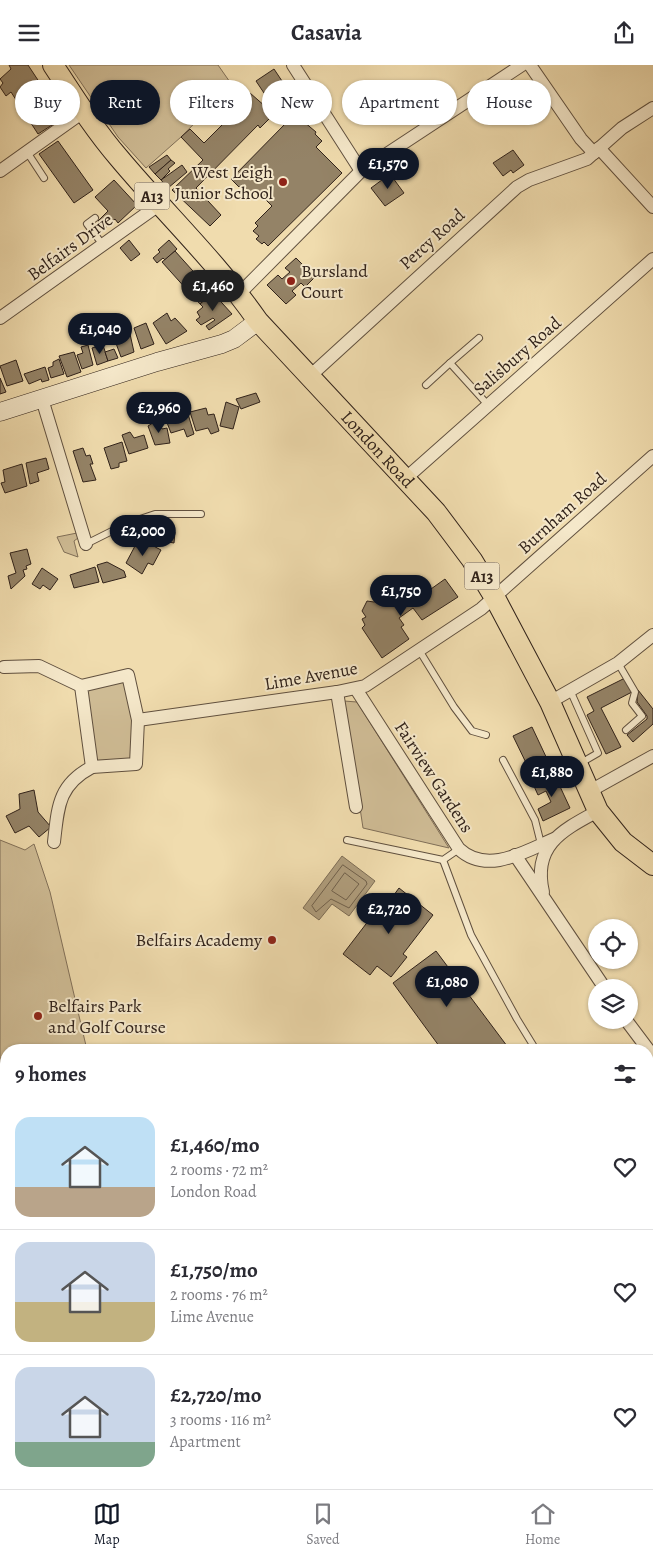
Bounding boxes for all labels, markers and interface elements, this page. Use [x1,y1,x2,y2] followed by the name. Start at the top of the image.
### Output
[291,18,362,48] text: Casavia
[15,19,43,47] icon: menu
[610,19,638,47] icon: share
[15,80,80,125] chip: Buy
[90,80,160,125] chip: Rent
[170,80,252,125] chip: Filters
[262,80,332,125] chip: New
[342,80,457,125] chip: Apartment
[467,80,551,125] chip: House
[347,147,429,190] pin: £1,570
[368,153,408,175] text: £1,570
[175,160,274,205] place label: West Leigh Junior School
[277,176,289,188] marker: West Leigh Junior School
[134,183,170,209] road number: A13
[394,203,470,275] street label: Percy Road
[22,208,118,286] street label: Belfairs Drive
[301,259,368,304] place label: Bursland Court
[172,269,254,312] pin: £1,460
[192,275,234,297] text: £1,460
[285,275,297,287] marker: Bursland Court
[468,311,566,401] street label: Salisbury Road
[59,313,141,355] pin: £1,040
[79,318,121,340] text: £1,040
[118,391,200,434] pin: £2,960
[137,397,181,419] text: £2,960
[336,406,420,494] street label: London Road
[513,467,612,559] street label: Burnham Road
[102,515,184,557] pin: £2,000
[121,520,165,542] text: £2,000
[464,563,500,589] road number: A13
[360,575,442,617] pin: £1,750
[381,580,421,602] text: £1,750
[262,656,360,696] street label: Lime Avenue
[389,717,479,837] street label: Fairview Gardens
[511,755,593,798] pin: £1,880
[531,761,573,783] text: £1,880
[348,893,430,935] pin: £2,720
[368,898,410,920] text: £2,720
[588,919,638,1029] map controls
[588,919,638,969] button: locate
[136,928,263,952] place label: Belfairs Academy
[266,934,278,946] marker: Belfairs Academy
[406,965,488,1008] pin: £1,080
[426,971,468,993] text: £1,080
[588,979,638,1029] button: layers
[48,994,166,1039] place label: Belfairs Park and Golf Course
[32,1010,44,1022] marker: Belfairs Park and Golf Course
[15,1060,86,1088] text: 9 homes
[611,1060,639,1088] icon: filters
[170,1131,260,1159] text: £1,460/mo
[55,1137,115,1197] icon: home
[611,1153,639,1181] icon: heart
[170,1159,268,1181] text: 2 rooms · 72 m²
[170,1181,257,1203] text: London Road
[170,1256,258,1284] text: £1,750/mo
[55,1262,115,1322] icon: home
[611,1278,639,1306] icon: heart
[170,1284,268,1306] text: 2 rooms · 76 m²
[170,1306,254,1328] text: Lime Avenue
[170,1381,262,1409] text: £2,720/mo
[55,1387,115,1447] icon: home
[611,1403,639,1431] icon: heart
[170,1409,271,1431] text: 3 rooms · 116 m²
[170,1431,241,1453] text: Apartment
[93,1500,121,1549] tab: Map
[306,1500,340,1549] tab: Saved
[525,1500,560,1549] tab: Home

